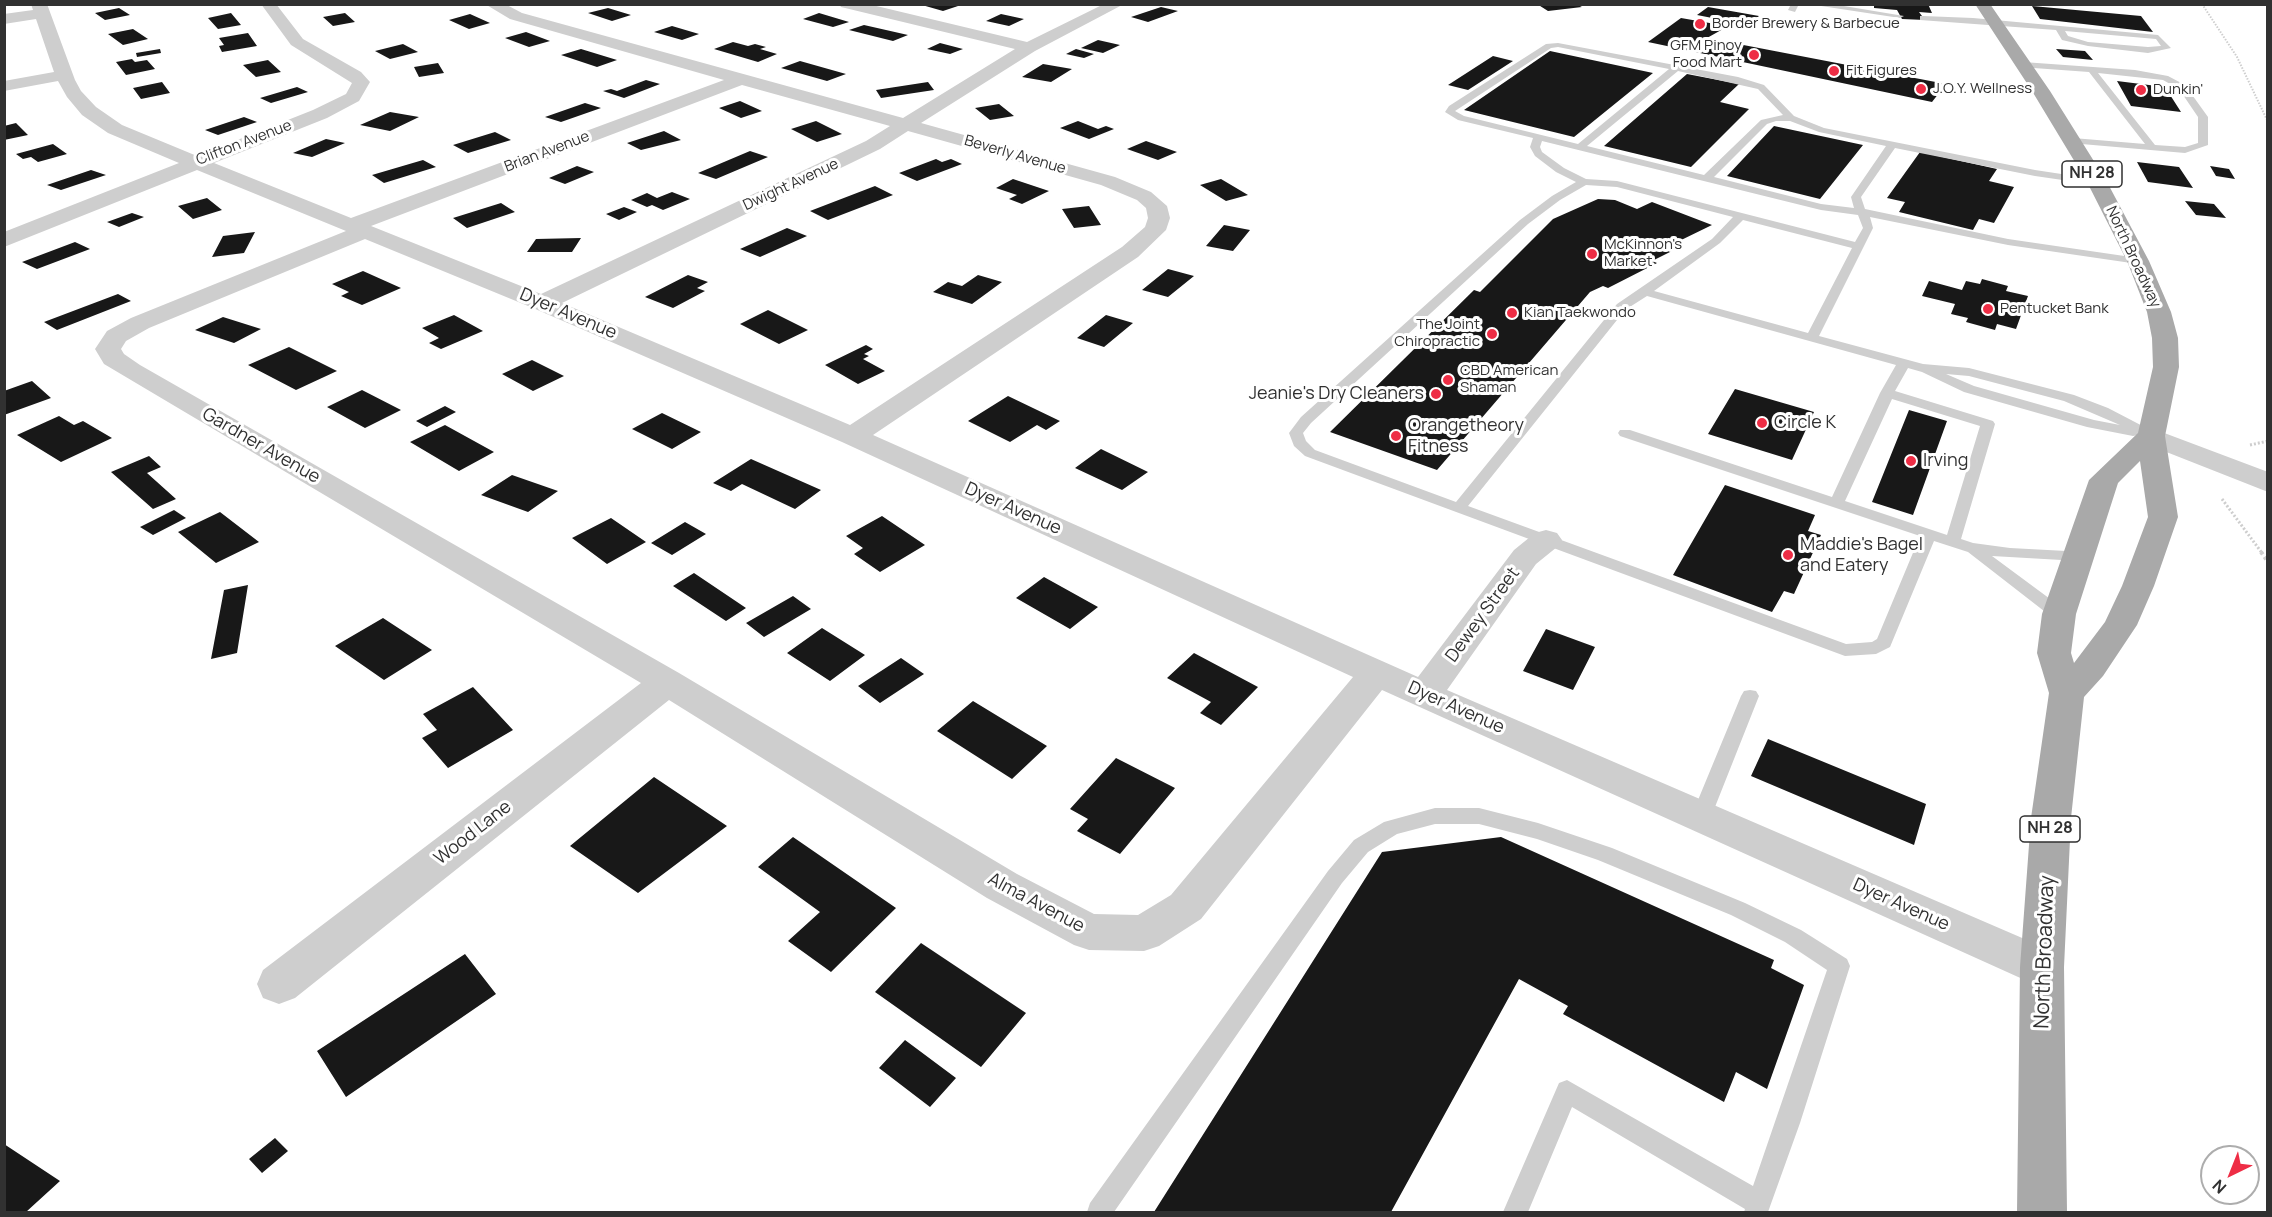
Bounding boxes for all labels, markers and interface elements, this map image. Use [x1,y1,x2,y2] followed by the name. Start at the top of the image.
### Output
[1712,15,1900,33] place label: Border Brewery & Barbecue
[1693,17,1707,31] marker: Border Brewery & Barbecue
[1670,37,1742,72] place label: GFM Pinoy Food Mart
[1747,48,1761,62] marker: GFM Pinoy Food Mart
[1846,62,1917,80] place label: Fit Figures
[1827,64,1841,78] marker: Fit Figures
[1933,80,2032,98] place label: J.O.Y. Wellness
[2153,81,2203,99] place label: Dunkin'
[1914,82,1928,96] marker: J.O.Y. Wellness
[2134,83,2148,97] marker: Dunkin'
[194,117,294,169] street label: Clifton Avenue
[502,128,592,176] street label: Brian Avenue
[962,132,1068,178] street label: Beverly Avenue
[740,155,842,215] street label: Dwight Avenue
[2062,161,2122,187] road number: NH 28
[2102,203,2164,311] street label: North Broadway
[1604,236,1682,271] place label: McKinnon's Market
[1585,247,1599,261] marker: McKinnon's Market
[516,284,620,344] street label: Dyer Avenue
[2000,300,2109,318] place label: Pentucket Bank
[1981,302,1995,316] marker: Pentucket Bank
[1524,304,1636,322] place label: Kian Taekwondo
[1505,306,1519,320] marker: Kian Taekwondo
[1394,316,1480,351] place label: The Joint Chiropractic
[1485,327,1499,341] marker: The Joint Chiropractic
[1460,362,1558,397] place label: CBD American Shaman
[1441,373,1455,387] marker: CBD American Shaman
[1249,383,1424,405] place label: Jeanie's Dry Cleaners
[1429,387,1443,401] marker: Jeanie's Dry Cleaners
[198,404,324,488] street label: Gardner Avenue
[1774,412,1836,434] place label: Circle K
[1408,415,1524,458] place label: Orangetheory Fitness
[1755,416,1769,430] marker: Circle K
[1389,429,1403,443] marker: Orangetheory Fitness
[1923,450,1968,472] place label: Irving
[1904,454,1918,468] marker: Irving
[961,478,1065,540] street label: Dyer Avenue
[1800,534,1923,576] place label: Maddie's Bagel and Eatery
[1781,548,1795,562] marker: Maddie's Bagel and Eatery
[1441,563,1525,667] street label: Dewey Street
[1404,677,1508,739] street label: Dyer Avenue
[430,796,516,870] street label: Wood Lane
[2020,816,2080,842] road number: NH 28
[984,869,1088,937] street label: Alma Avenue
[1849,874,1953,936] street label: Dyer Avenue
[2030,875,2060,1029] street label: North Broadway
[2200,1145,2260,1205] north arrow
[2207,1175,2231,1199] text: N

